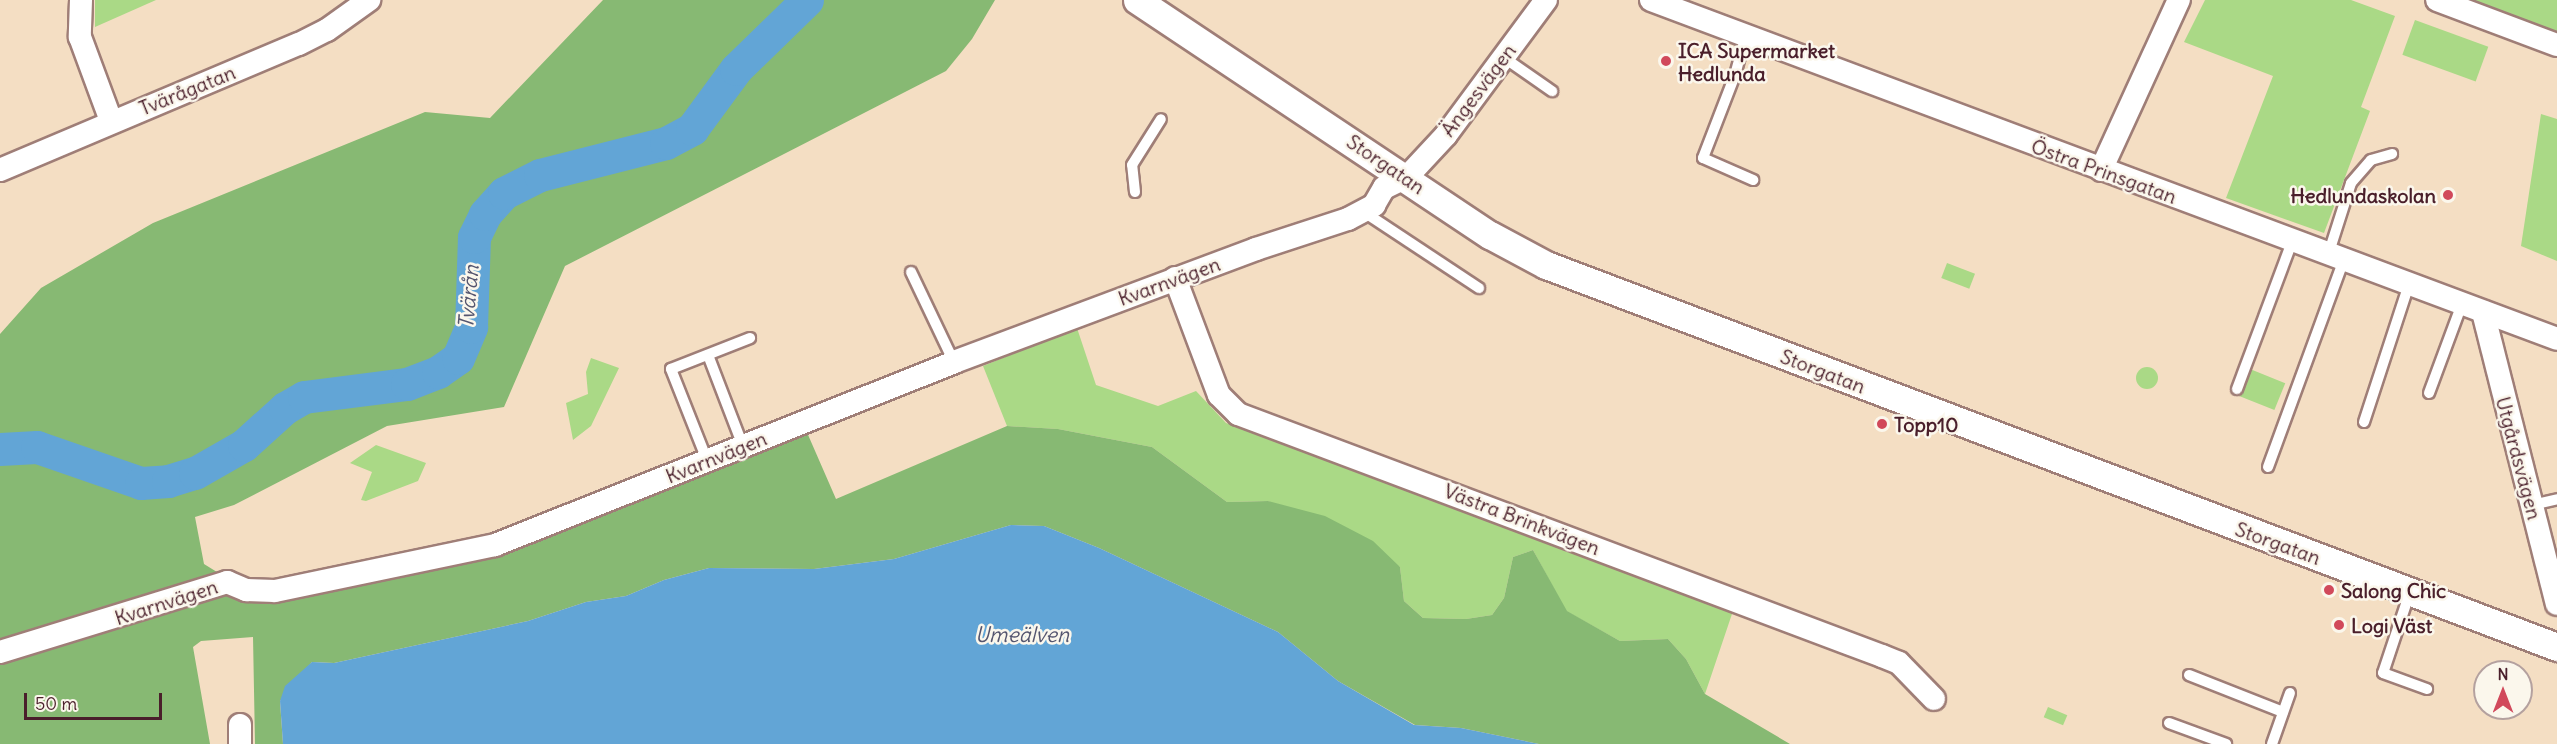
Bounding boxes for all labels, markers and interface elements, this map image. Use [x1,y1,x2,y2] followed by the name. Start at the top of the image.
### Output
[1678,38,1835,85] place label: ICA Supermarket Hedlunda
[1435,39,1521,141] street label: Ängesvägen
[1659,54,1673,68] marker: ICA Supermarket Hedlunda
[135,60,239,120] street label: Tvärågatan
[1342,129,1430,199] street label: Storgatan
[2028,134,2180,208] street label: Östra Prinsgatan
[2290,183,2436,207] place label: Hedlundaskolan
[2441,188,2455,202] marker: Hedlundaskolan
[1115,251,1223,311] street label: Kvarnvägen
[454,264,484,330] water label: Tvärån
[1777,344,1869,398] street label: Storgatan
[2491,394,2547,522] street label: Utgårdsvägen
[1894,412,1958,436] place label: Topp10
[1875,417,1889,431] marker: Topp10
[662,426,770,488] street label: Kvarnvägen
[1441,478,1603,560] street label: Västra Brinkvägen
[2232,517,2324,569] street label: Storgatan
[112,574,220,630] street label: Kvarnvägen
[2341,578,2446,602] place label: Salong Chic
[2322,583,2336,597] marker: Salong Chic
[2351,613,2432,637] place label: Logi Väst
[2332,618,2346,632] marker: Logi Väst
[975,622,1069,648] water label: Umeälven
[2473,660,2533,720] north arrow
[2497,664,2509,684] text: N
[27,681,165,719] scale bar
[35,692,77,715] text: 50 m

